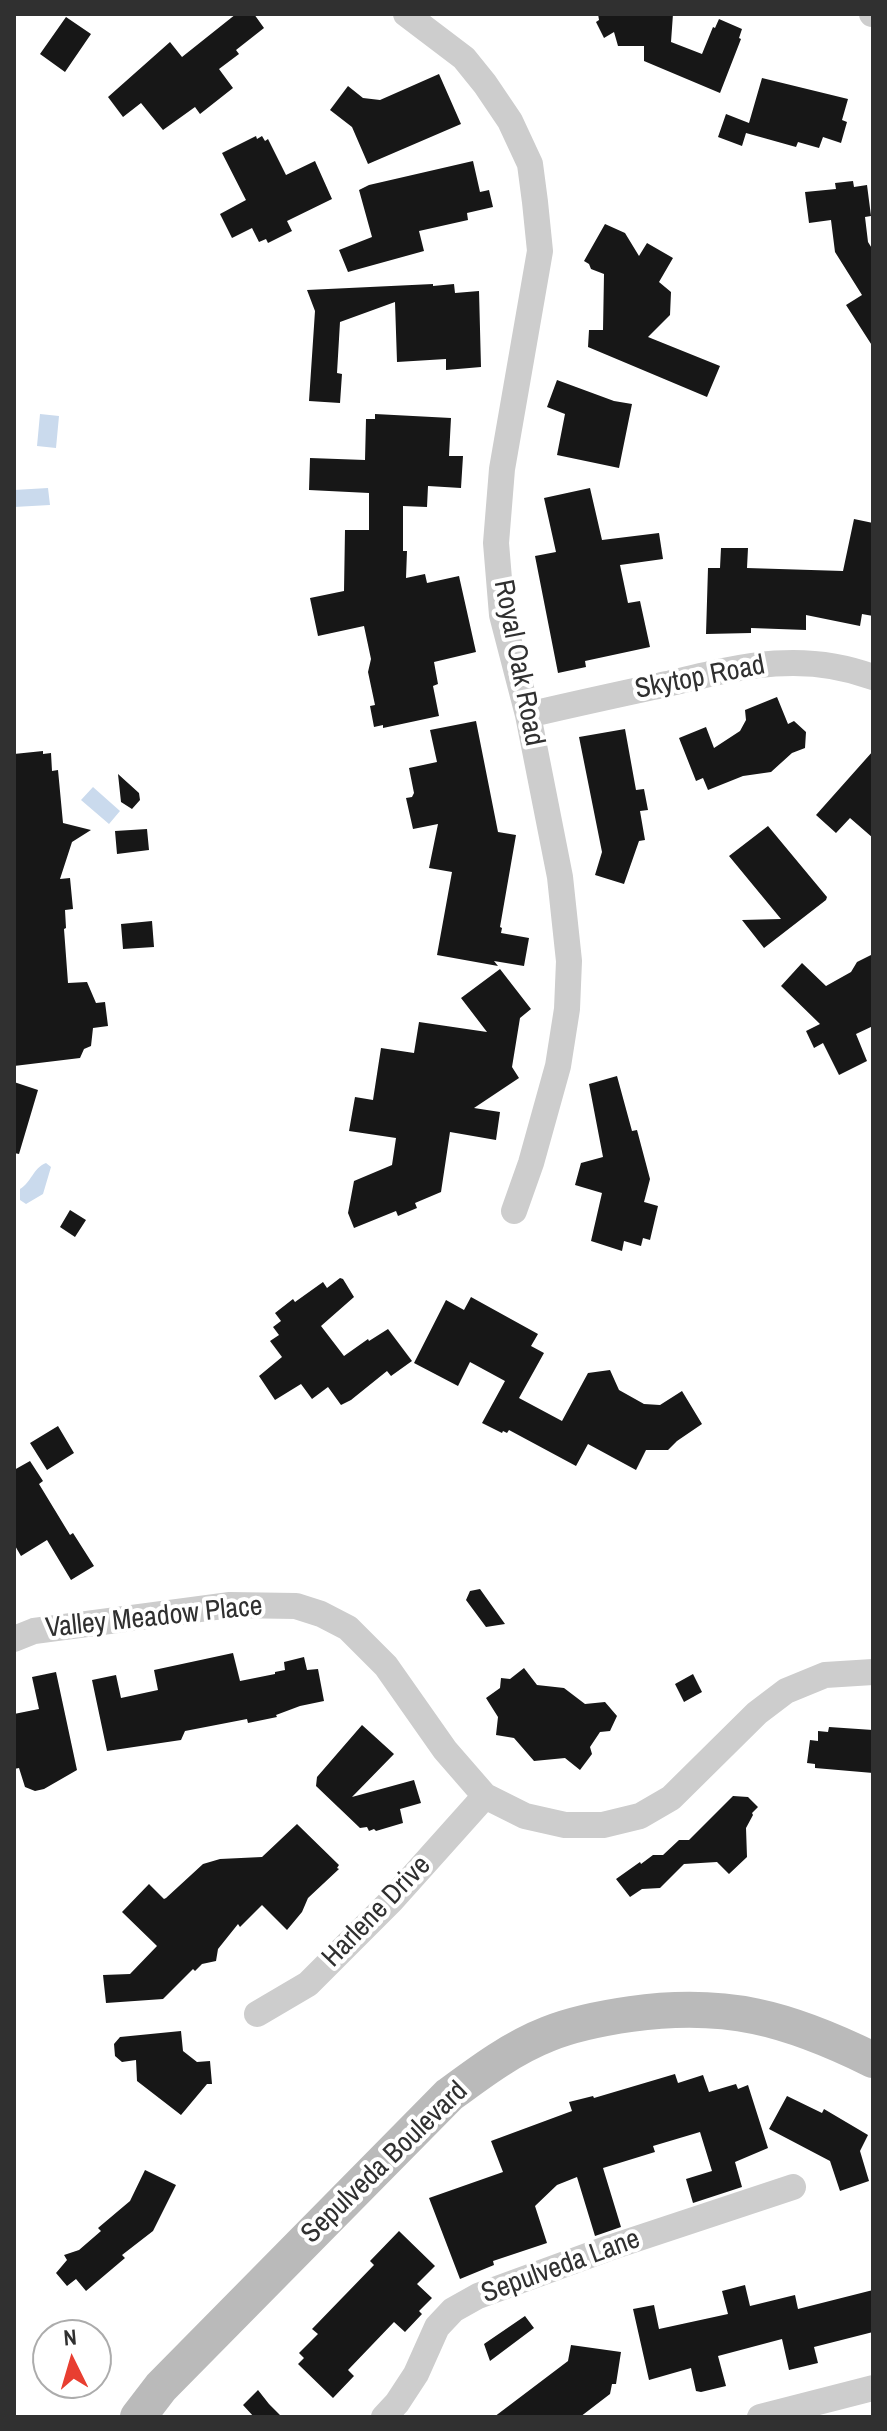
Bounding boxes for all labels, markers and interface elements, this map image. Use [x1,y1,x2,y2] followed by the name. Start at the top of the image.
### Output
[485,577,551,749] street label: Royal Oak Road
[632,649,768,707] street label: Skytop Road
[44,1590,264,1646] street label: Valley Meadow Place
[316,1849,438,1975] street label: Harlene Drive
[295,2075,475,2251] street label: Sepulveda Boulevard
[477,2223,645,2311] street label: Sepulveda Lane
[32,2319,112,2399] north arrow
[62,2322,78,2353] text: N

